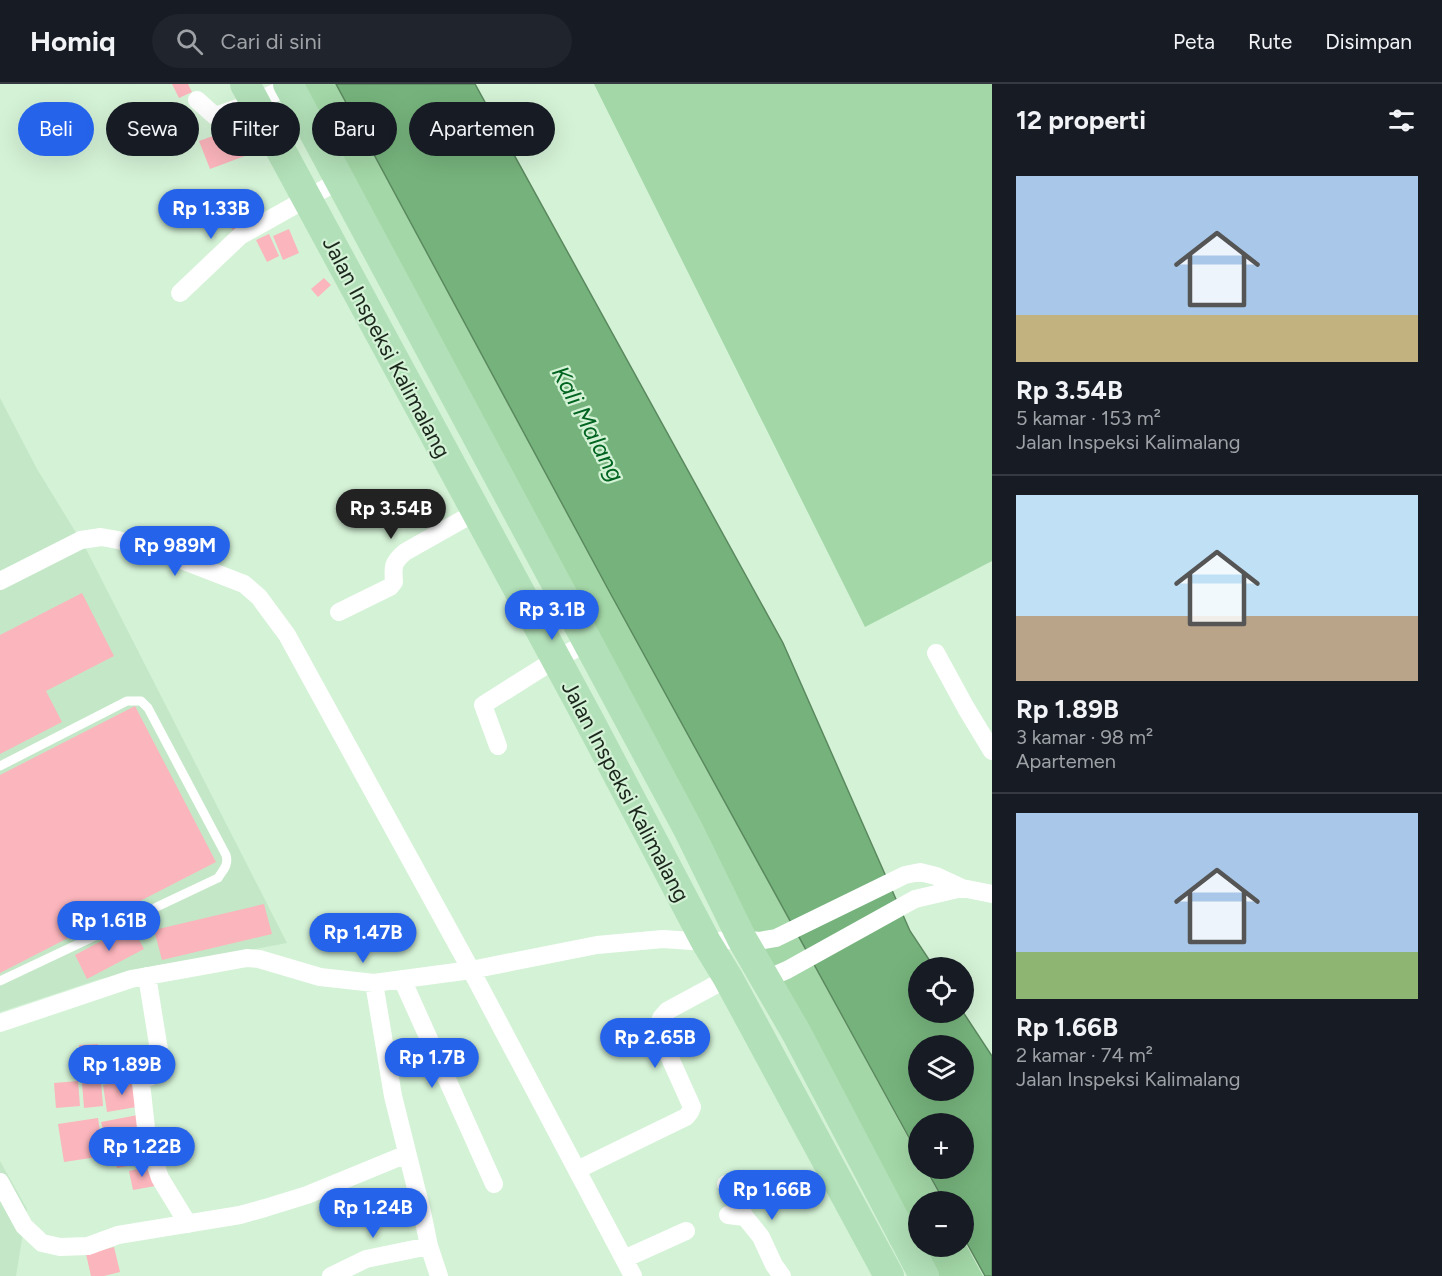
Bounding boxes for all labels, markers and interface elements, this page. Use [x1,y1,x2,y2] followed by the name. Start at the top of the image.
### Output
[152,14,572,68] search box
[30,24,116,58] text: Homiq
[173,25,206,58] icon: search
[221,28,322,55] text: Cari di sini
[1173,29,1215,54] text: Peta
[1248,29,1292,54] text: Rute
[1325,29,1412,54] text: Disimpan
[18,102,94,156] chip: Beli
[106,102,199,156] chip: Sewa
[211,102,300,156] chip: Filter
[312,102,397,156] chip: Baru
[409,102,555,156] chip: Apartemen
[1016,104,1146,136] text: 12 properti
[1385,104,1418,137] icon: filters
[149,189,273,240] pin: Rp 1.33B
[172,196,250,220] text: Rp 1.33B
[1163,215,1271,323] icon: home
[317,232,456,463] street label: Jalan Inspeksi Kalimalang
[546,361,631,486] water label: Kali Malang
[1016,374,1123,406] text: Rp 3.54B
[1016,406,1161,430] text: 5 kamar · 153 m²
[1016,430,1240,454] text: Jalan Inspeksi Kalimalang
[329,489,453,540] pin: Rp 3.54B
[350,496,432,520] text: Rp 3.54B
[120,526,230,577] pin: Rp 989M
[134,533,216,557] text: Rp 989M
[1163,534,1271,642] icon: home
[497,590,607,641] pin: Rp 3.1B
[519,597,585,621] text: Rp 3.1B
[556,676,695,907] street label: Jalan Inspeksi Kalimalang
[1016,693,1119,725] text: Rp 1.89B
[1016,725,1153,749] text: 3 kamar · 98 m²
[1016,749,1116,773] text: Apartemen
[1163,852,1271,960] icon: home
[47,901,171,952] pin: Rp 1.61B
[71,908,147,932] text: Rp 1.61B
[301,913,425,964] pin: Rp 1.47B
[323,920,403,944] text: Rp 1.47B
[908,957,974,1257] map controls
[908,957,974,1023] button: locate
[1016,1011,1118,1043] text: Rp 1.66B
[593,1018,717,1069] pin: Rp 2.65B
[614,1025,696,1049] text: Rp 2.65B
[908,1035,974,1101] button: layers
[377,1038,487,1089] pin: Rp 1.7B
[1016,1043,1153,1067] text: 2 kamar · 74 m²
[60,1045,184,1096] pin: Rp 1.89B
[399,1045,465,1069] text: Rp 1.7B
[82,1052,162,1076] text: Rp 1.89B
[1016,1067,1240,1091] text: Jalan Inspeksi Kalimalang
[908,1113,974,1179] button: +
[80,1127,204,1178] pin: Rp 1.22B
[103,1134,181,1158] text: Rp 1.22B
[710,1170,834,1221] pin: Rp 1.66B
[733,1177,811,1201] text: Rp 1.66B
[311,1188,435,1239] pin: Rp 1.24B
[908,1191,974,1257] button: −
[333,1195,413,1219] text: Rp 1.24B

